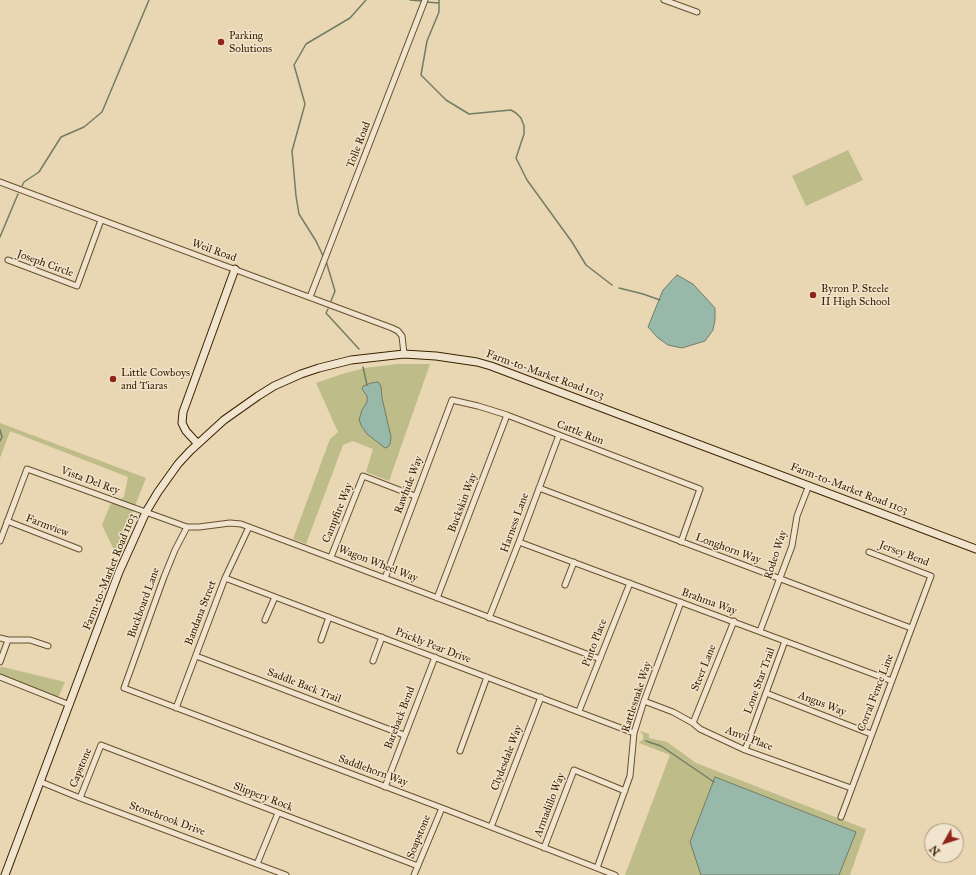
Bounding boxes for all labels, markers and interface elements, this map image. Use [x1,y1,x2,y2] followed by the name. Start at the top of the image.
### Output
[229,29,272,55] place label: Parking Solutions
[216,37,226,47] marker: Parking Solutions
[344,120,374,170] street label: Tolle Road
[190,237,238,265] street label: Weil Road
[15,248,75,280] street label: Joseph Circle
[821,282,890,308] place label: Byron P. Steele II High School
[808,290,818,300] marker: Byron P. Steele II High School
[484,347,606,403] street label: Farm-to-Market Road 1103
[121,366,190,392] place label: Little Cowboys and Tiaras
[108,374,118,384] marker: Little Cowboys and Tiaras
[555,418,605,448] street label: Cattle Run
[392,454,426,516] street label: Rawhide Way
[788,461,910,517] street label: Farm-to-Market Road 1103
[59,464,121,498] street label: Vista Del Rey
[446,471,480,535] street label: Buckskin Way
[320,481,356,545] street label: Campfire Way
[498,491,532,555] street label: Harness Lane
[24,512,70,540] street label: Farmview
[81,512,139,632] street label: Farm-to-Market Road 1103
[762,529,790,581] street label: Rodeo Way
[694,531,762,567] street label: Longhorn Way
[877,538,931,570] street label: Jersey Bend
[336,543,420,585] street label: Wagon Wheel Way
[125,566,163,640] street label: Buckboard Lane
[183,579,219,647] street label: Bandana Street
[680,586,738,618] street label: Brahma Way
[580,617,610,669] street label: Pinto Place
[393,625,473,667] street label: Prickly Pear Drive
[689,643,719,693] street label: Steer Lane
[742,646,778,716] street label: Lone Star Trail
[855,652,897,734] street label: Corral Fence Line
[619,660,655,734] street label: Rattlesnake Way
[265,666,343,706] street label: Saddle Back Trail
[382,685,418,751] street label: Bareback Bend
[796,689,848,719] street label: Angus Way
[488,723,526,793] street label: Clydesdale Way
[723,724,775,754] street label: Anvil Place
[67,746,95,790] street label: Capstone
[336,752,410,790] street label: Saddlehorn Way
[532,771,568,839] street label: Armadillo Way
[231,780,295,814] street label: Slippery Rock
[127,799,207,839] street label: Stonebrook Drive
[404,813,434,861] street label: Soapstone
[924,823,964,863] north arrow
[927,843,943,858] text: N

